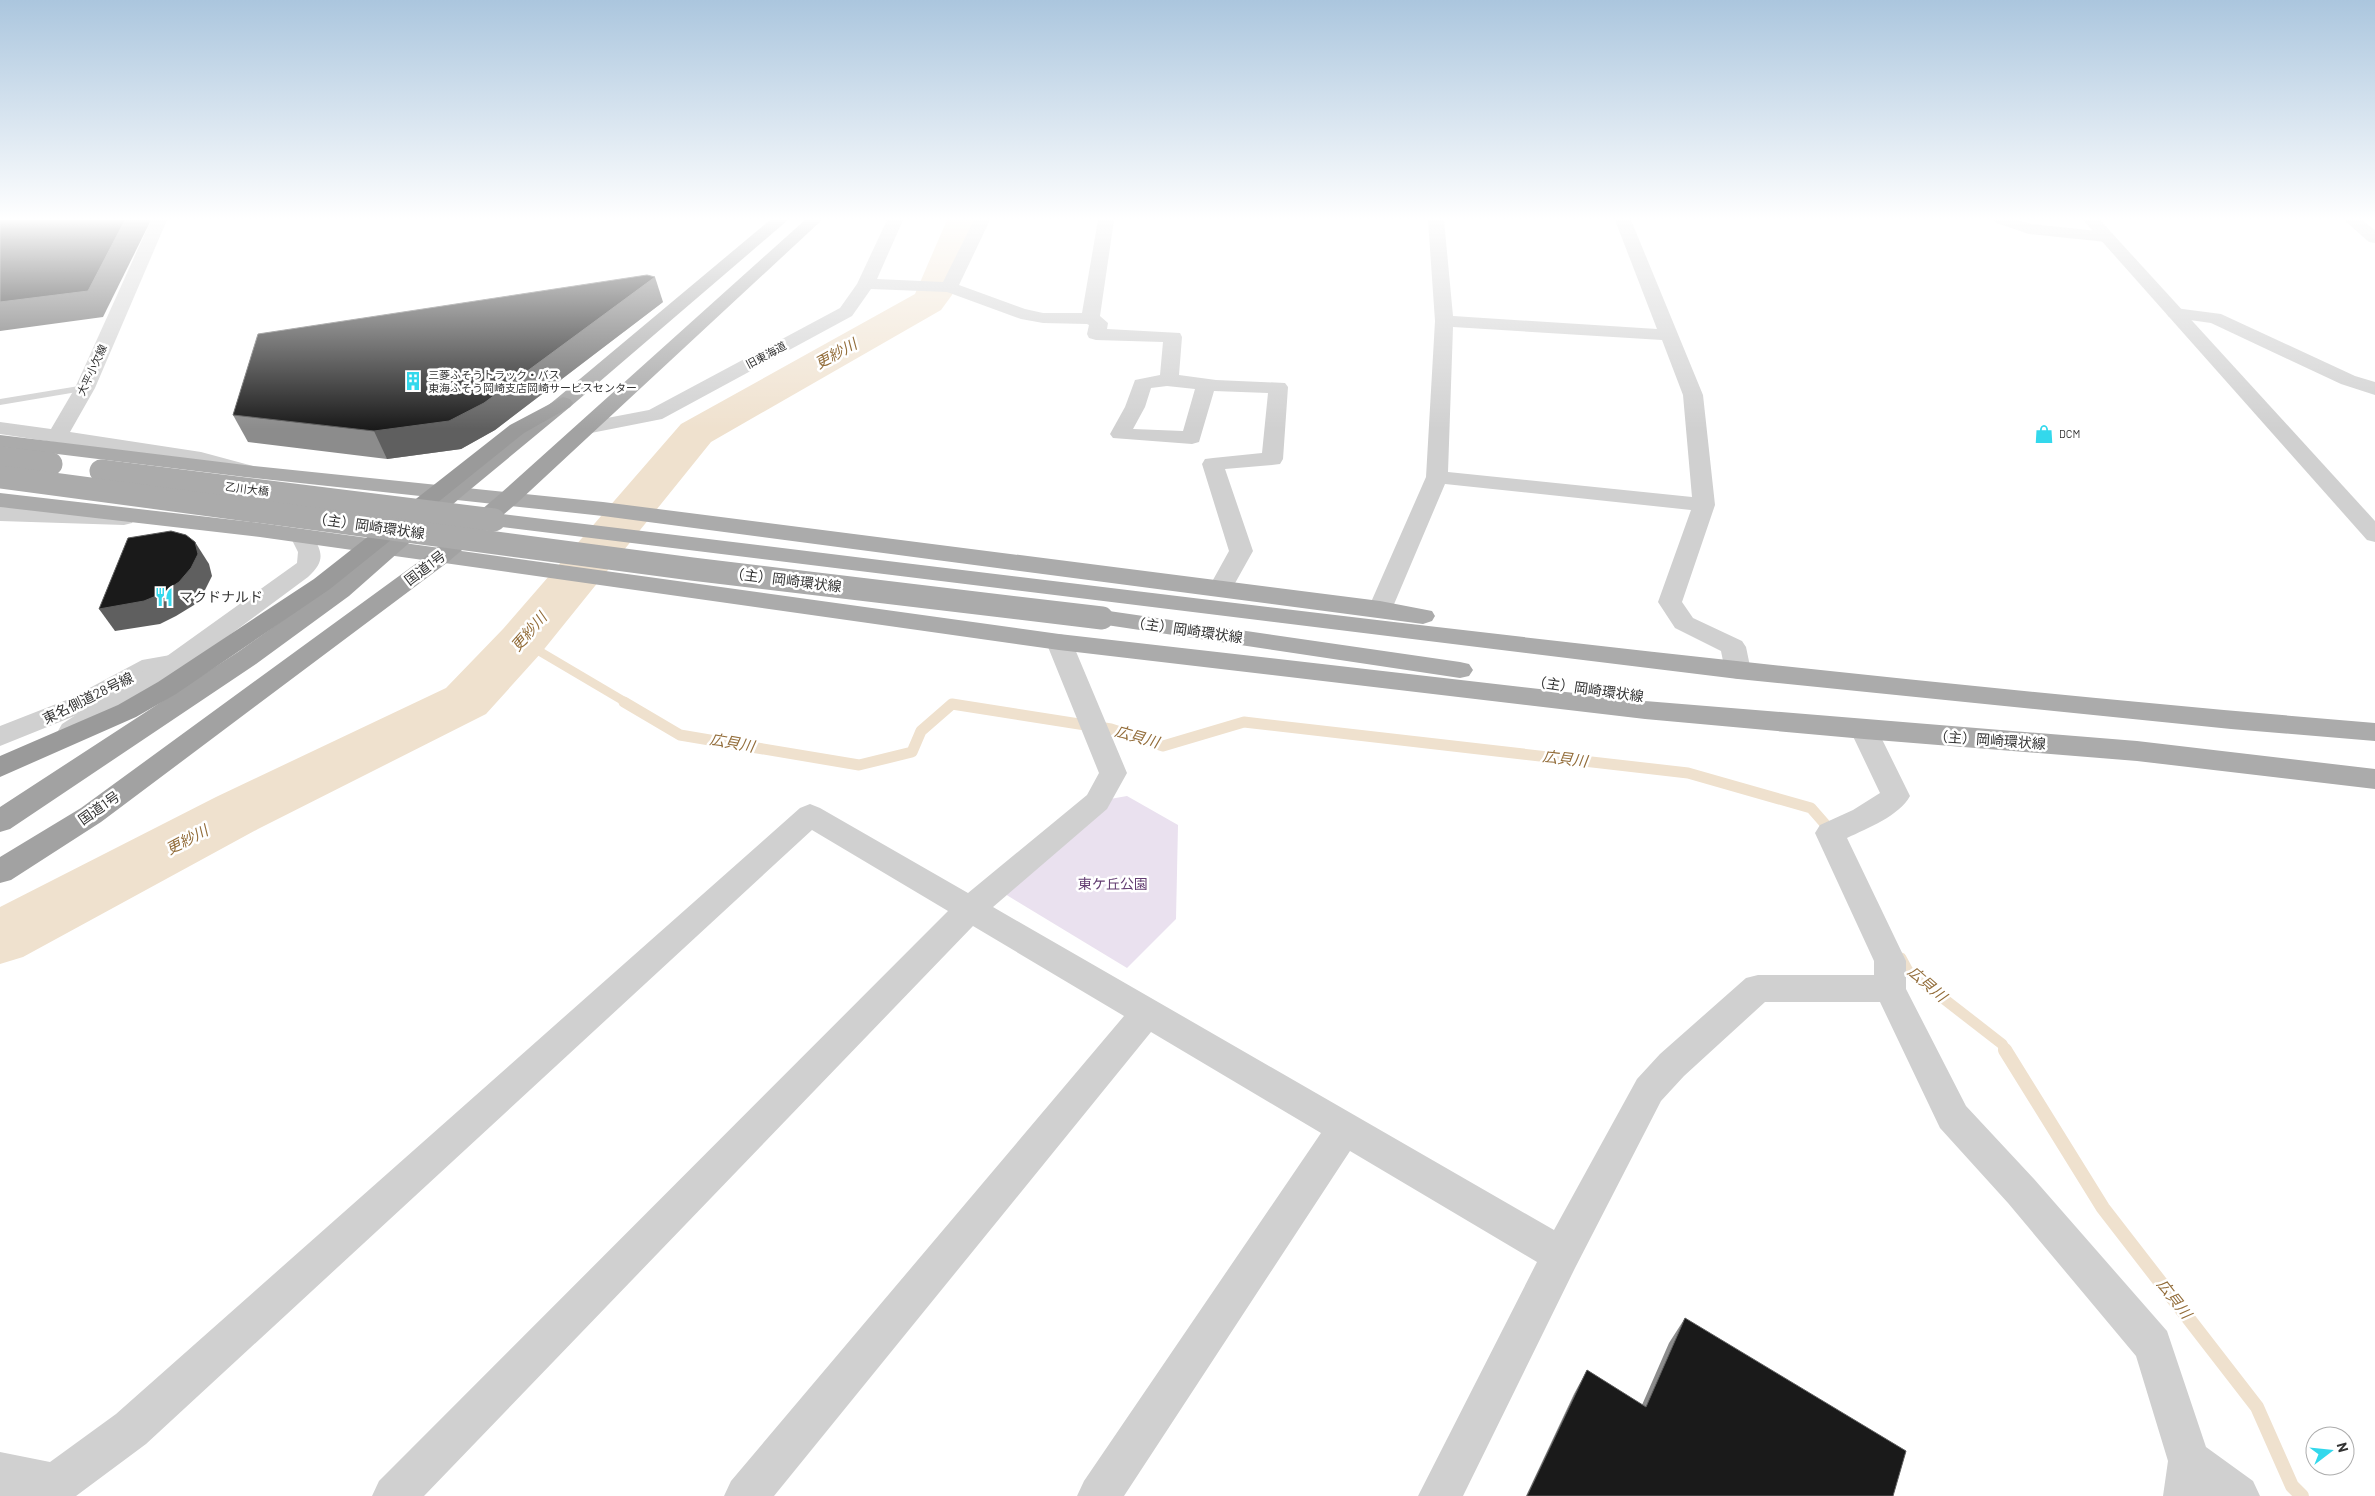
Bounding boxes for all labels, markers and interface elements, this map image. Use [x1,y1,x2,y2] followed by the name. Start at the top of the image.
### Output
[811,333,861,372] water label: 更紗川
[743,338,788,371] street label: 旧東海道
[74,342,109,397] street label: 大平小欠線
[428,368,637,394] place label: 三菱ふそうトラック・バス 東海ふそう岡崎支店岡崎サービスセンター
[402,370,424,392] building icon: 三菱ふそうトラック・バス 東海ふそう岡崎支店岡崎サービスセンター
[2033,423,2055,445] shop icon: DCM
[2059,427,2080,440] place label: DCM
[224,479,270,498] street label: 乙川大橋
[312,509,426,542] street label: （主）岡崎環状線
[401,547,449,589] street label: 国道1号
[729,564,843,595] street label: （主）岡崎環状線
[153,586,175,608] restaurant icon: マクドナルド
[179,588,263,605] place label: マクドナルド
[507,607,551,654] water label: 更紗川
[1130,613,1244,646] street label: （主）岡崎環状線
[40,668,136,727] street label: 東名側道28号線
[1531,672,1645,705] street label: （主）岡崎環状線
[1113,721,1163,751] water label: 広貝川
[1934,727,2046,752] street label: （主）岡崎環状線
[708,729,758,755] water label: 広貝川
[1542,746,1591,770] water label: 広貝川
[75,787,123,828] street label: 国道1号
[162,820,212,858] water label: 更紗川
[1078,875,1148,892] park label: 東ケ丘公園
[1905,962,1952,1006] water label: 広貝川
[2154,1275,2197,1323] water label: 広貝川
[2305,1426,2355,1476] north arrow
[2334,1440,2352,1454] text: N

